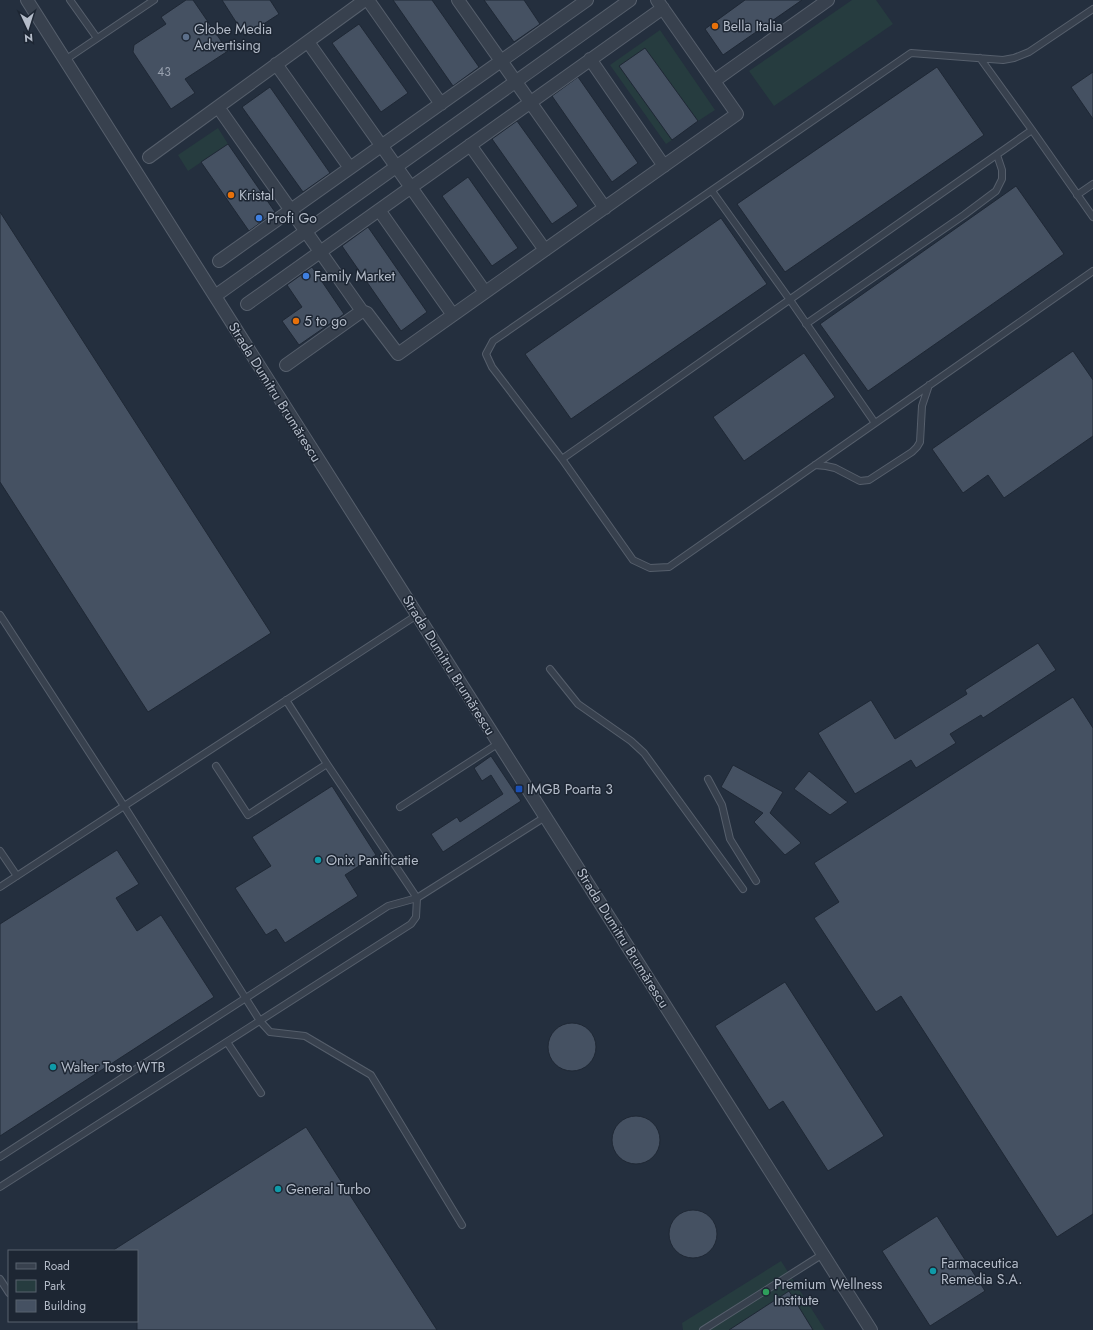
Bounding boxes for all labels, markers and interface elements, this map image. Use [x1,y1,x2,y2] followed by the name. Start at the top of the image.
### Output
[8,8,48,48] north arrow
[723,16,783,36] place label: Bella Italia
[194,19,272,55] place label: Globe Media Advertising
[710,21,720,31] marker: Bella Italia
[24,30,34,46] text: N
[181,32,191,42] marker: Globe Media Advertising
[157,63,171,81] house number: 43
[239,185,274,205] place label: Kristal
[226,190,236,200] marker: Kristal
[267,208,317,228] place label: Profi Go
[254,213,264,223] marker: Profi Go
[314,266,395,286] place label: Family Market
[301,271,311,281] marker: Family Market
[304,311,347,331] place label: 5 to go
[291,316,301,326] marker: 5 to go
[224,318,326,466] street label: Strada Dumitru Brumărescu
[398,591,500,739] street label: Strada Dumitru Brumărescu
[527,779,613,799] place label: IMGB Poarta 3
[514,784,524,794] marker: IMGB Poarta 3
[326,850,418,870] place label: Onix Panificatie
[313,855,323,865] marker: Onix Panificatie
[572,864,674,1012] street label: Strada Dumitru Brumărescu
[61,1057,166,1077] place label: Walter Tosto WTB
[48,1062,58,1072] marker: Walter Tosto WTB
[286,1179,371,1199] place label: General Turbo
[273,1184,283,1194] marker: General Turbo
[8,1250,138,1322] legend
[941,1253,1022,1289] place label: Farmaceutica Remedia S.A.
[44,1257,70,1275] text: Road
[928,1266,938,1276] marker: Farmaceutica Remedia S.A.
[774,1274,883,1310] place label: Premium Wellness Institute
[44,1277,66,1295] text: Park
[761,1287,771,1297] marker: Premium Wellness Institute
[44,1297,86,1315] text: Building

